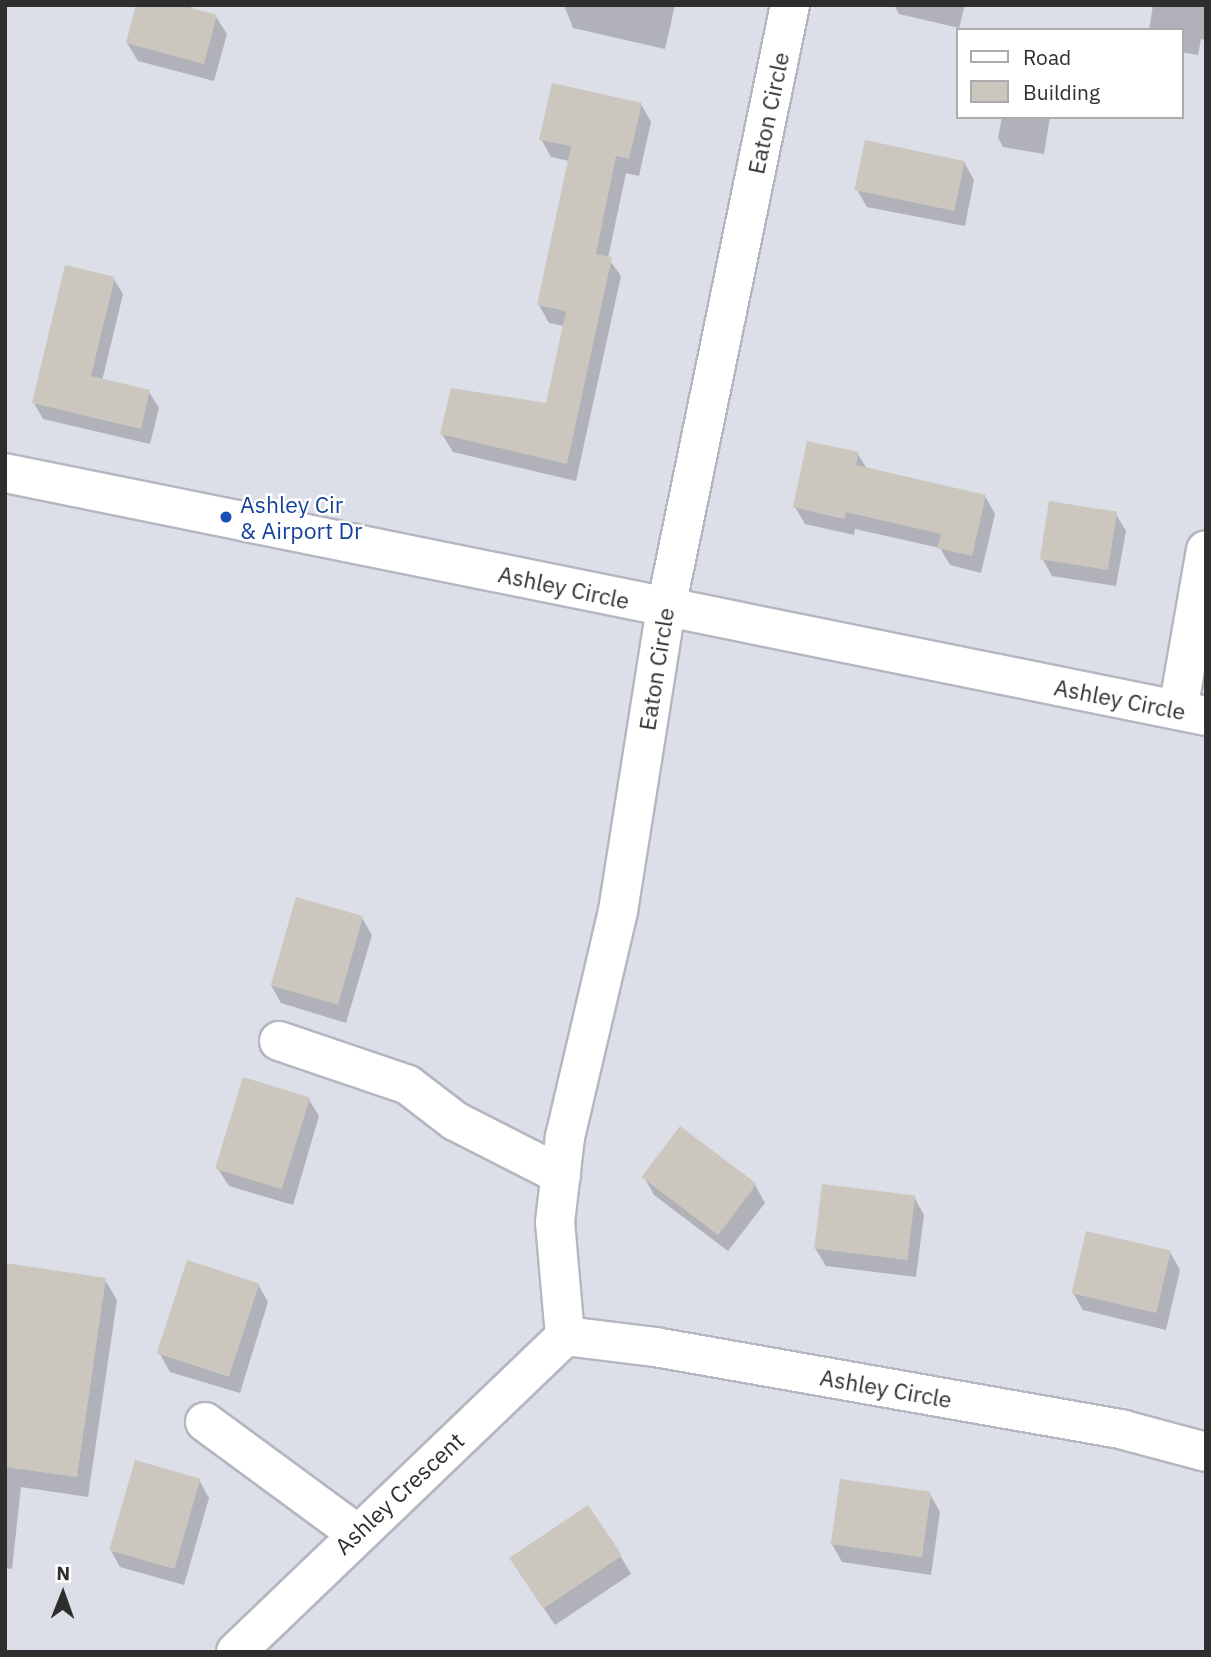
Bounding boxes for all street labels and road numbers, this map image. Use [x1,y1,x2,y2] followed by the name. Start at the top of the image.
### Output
[742,50,794,176] street label: Eaton Circle
[496,560,632,614] street label: Ashley Circle
[633,606,679,732] street label: Eaton Circle
[1052,673,1188,725] street label: Ashley Circle
[818,1363,954,1413] street label: Ashley Circle
[329,1426,469,1560] street label: Ashley Crescent

